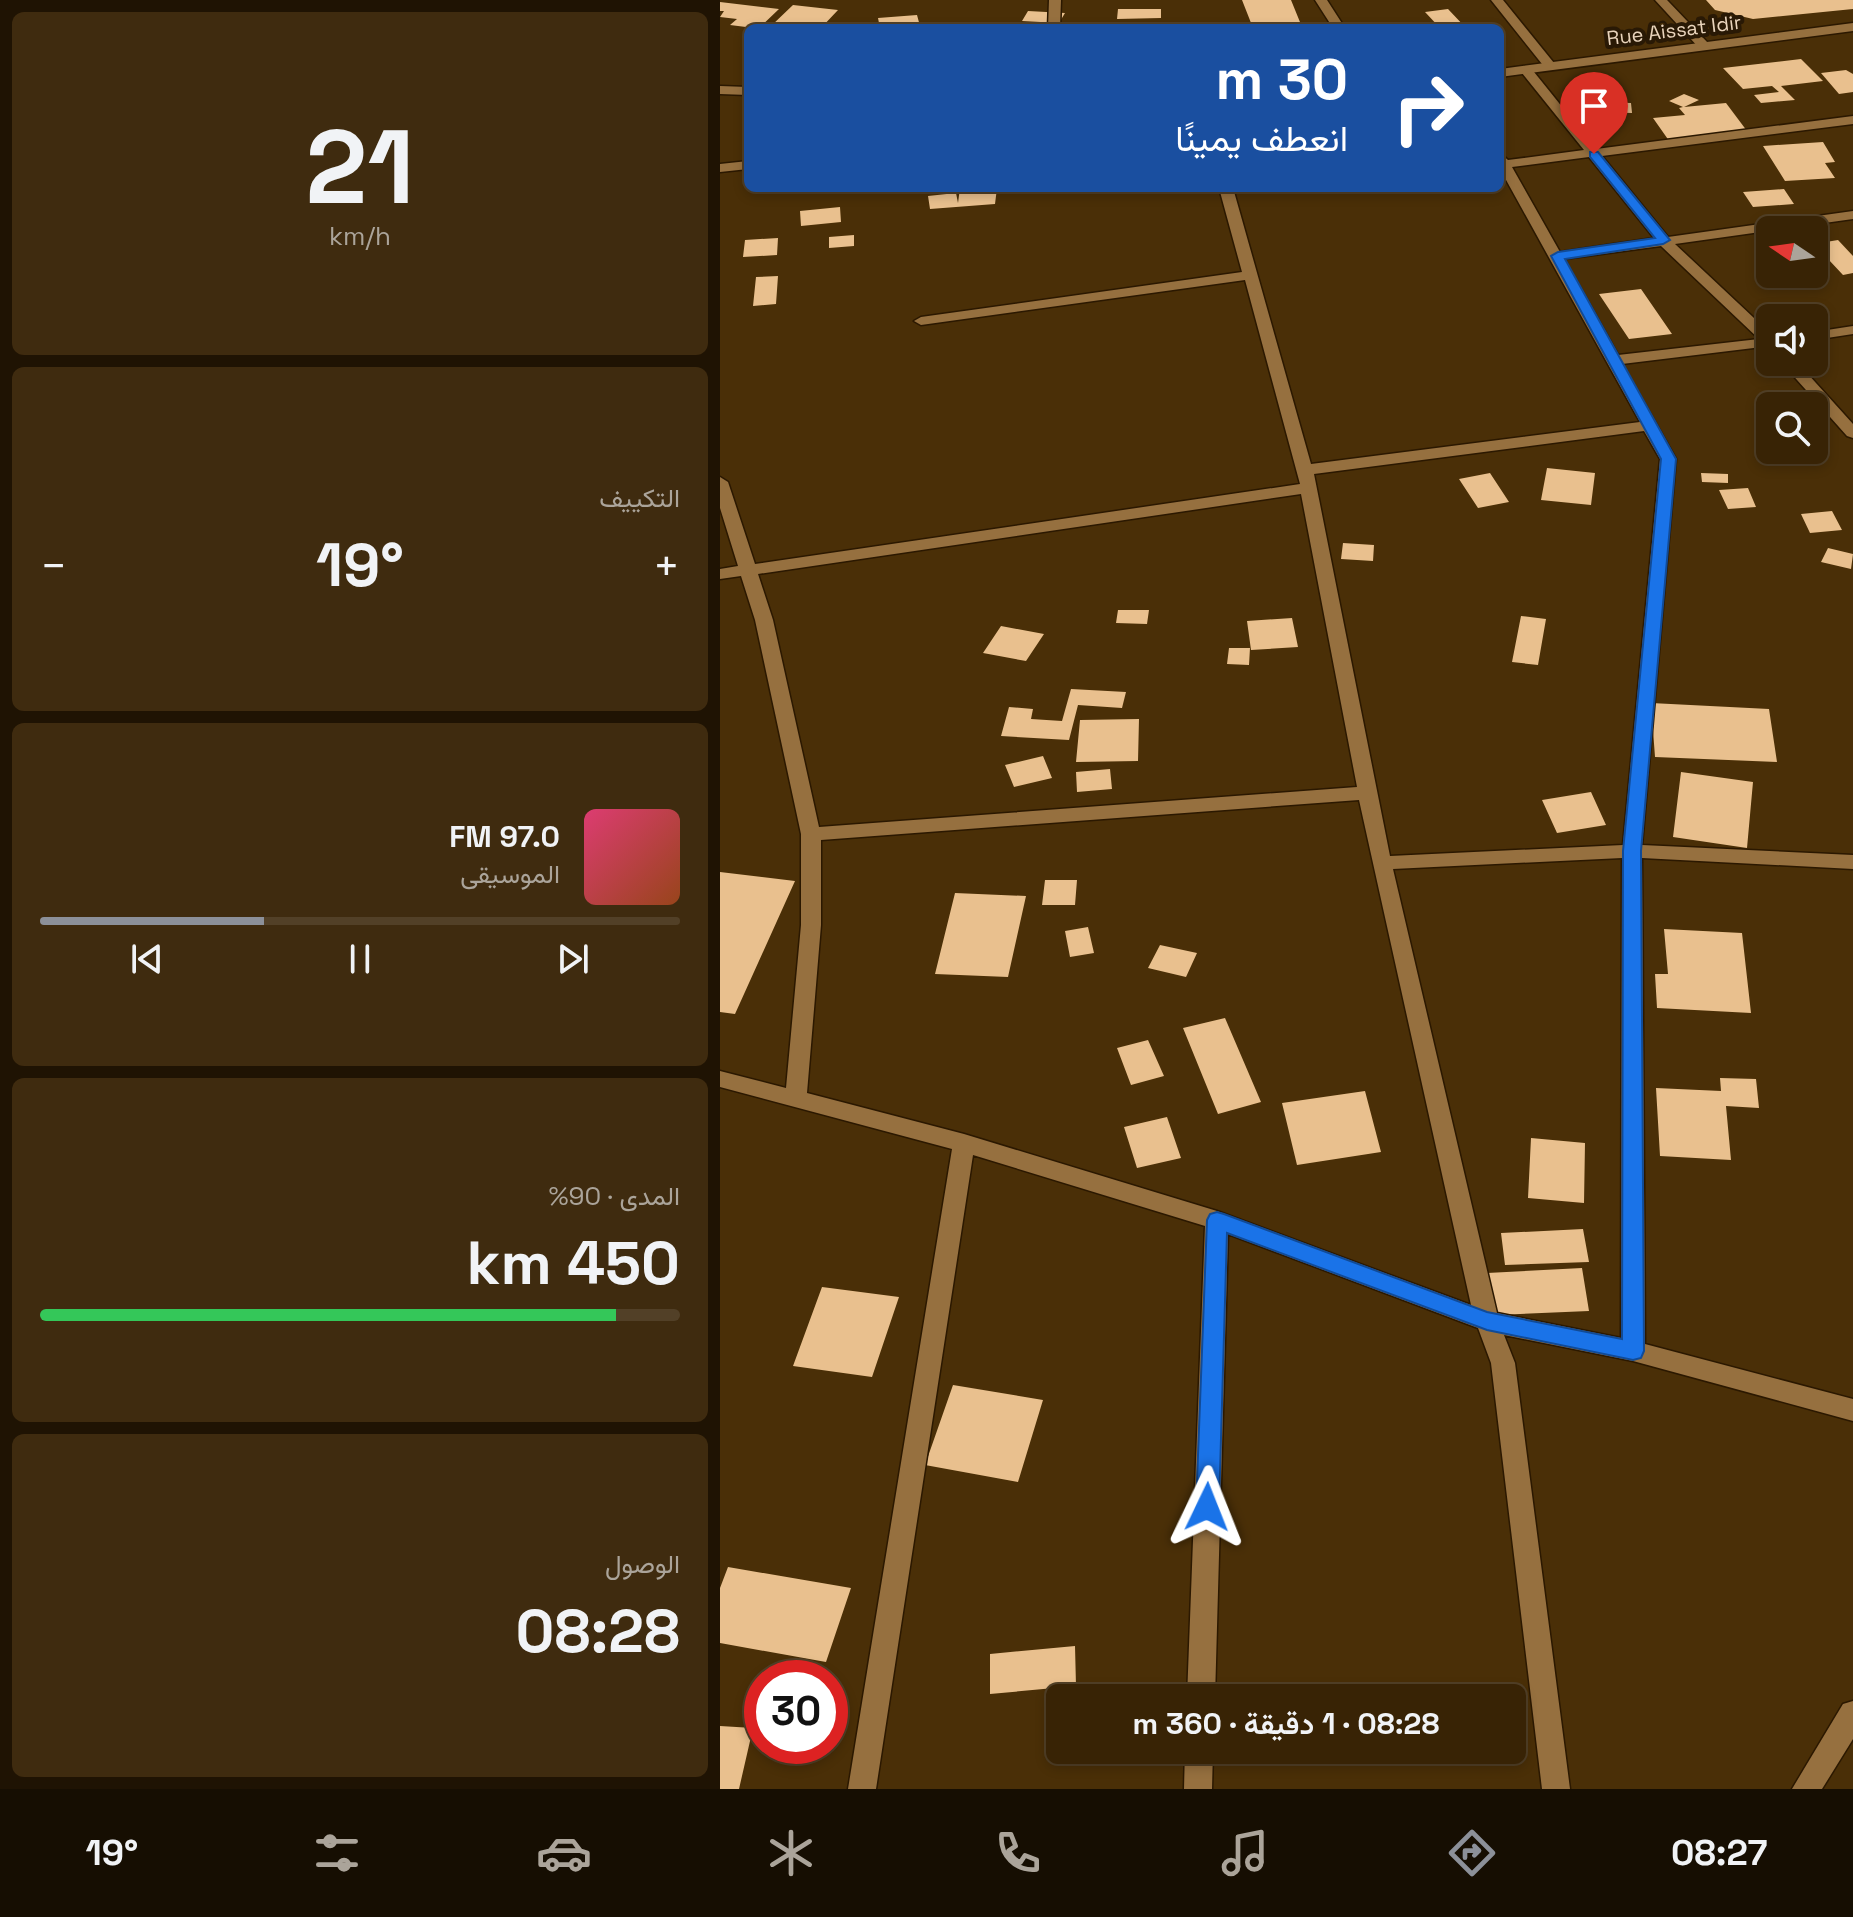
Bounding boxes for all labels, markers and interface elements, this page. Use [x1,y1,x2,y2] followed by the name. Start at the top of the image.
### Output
[1605,9,1743,51] street label: Rue Aissat Idir
[1216,44,1348,115] text: 30 m
[1376,56,1480,160] icon: right
[1560,72,1628,154] pin
[1572,84,1616,128] icon: arrive
[306,101,414,233] text: 21
[1175,116,1348,162] text: انعطف يمينًا
[1756,216,1828,288] north arrow
[1756,216,1828,464] map controls
[329,219,391,253] text: km/h
[1756,304,1828,376] button: sound
[1756,392,1828,464] button: search
[599,481,680,515] text: التكييف
[316,527,404,604] text: 19°
[40,538,67,594] text: −
[653,538,680,594] text: +
[449,817,560,856] text: 97.0 FM
[460,857,560,891] text: الموسيقى
[125,937,169,981] icon: previous
[338,937,382,981] icon: pause
[551,937,595,981] icon: next
[549,1179,680,1213] text: المدى · 90%
[467,1225,680,1302] text: 450 km
[1165,1465,1249,1549] position arrow
[605,1547,680,1581] text: الوصول
[516,1593,680,1670] text: 08:28
[744,1660,848,1764] speed limit sign: 30
[1133,1704,1439,1743] text: 08:28 · 1 دقيقة · 360 m
[309,1825,365,1881] icon: filters
[536,1825,592,1881] icon: car
[763,1825,819,1881] icon: climate
[990,1825,1046,1881] icon: phone
[1217,1825,1273,1881] icon: music
[1444,1825,1500,1881] icon: directions
[86,1830,138,1876] text: 19°
[1671,1830,1768,1876] text: 08:27

